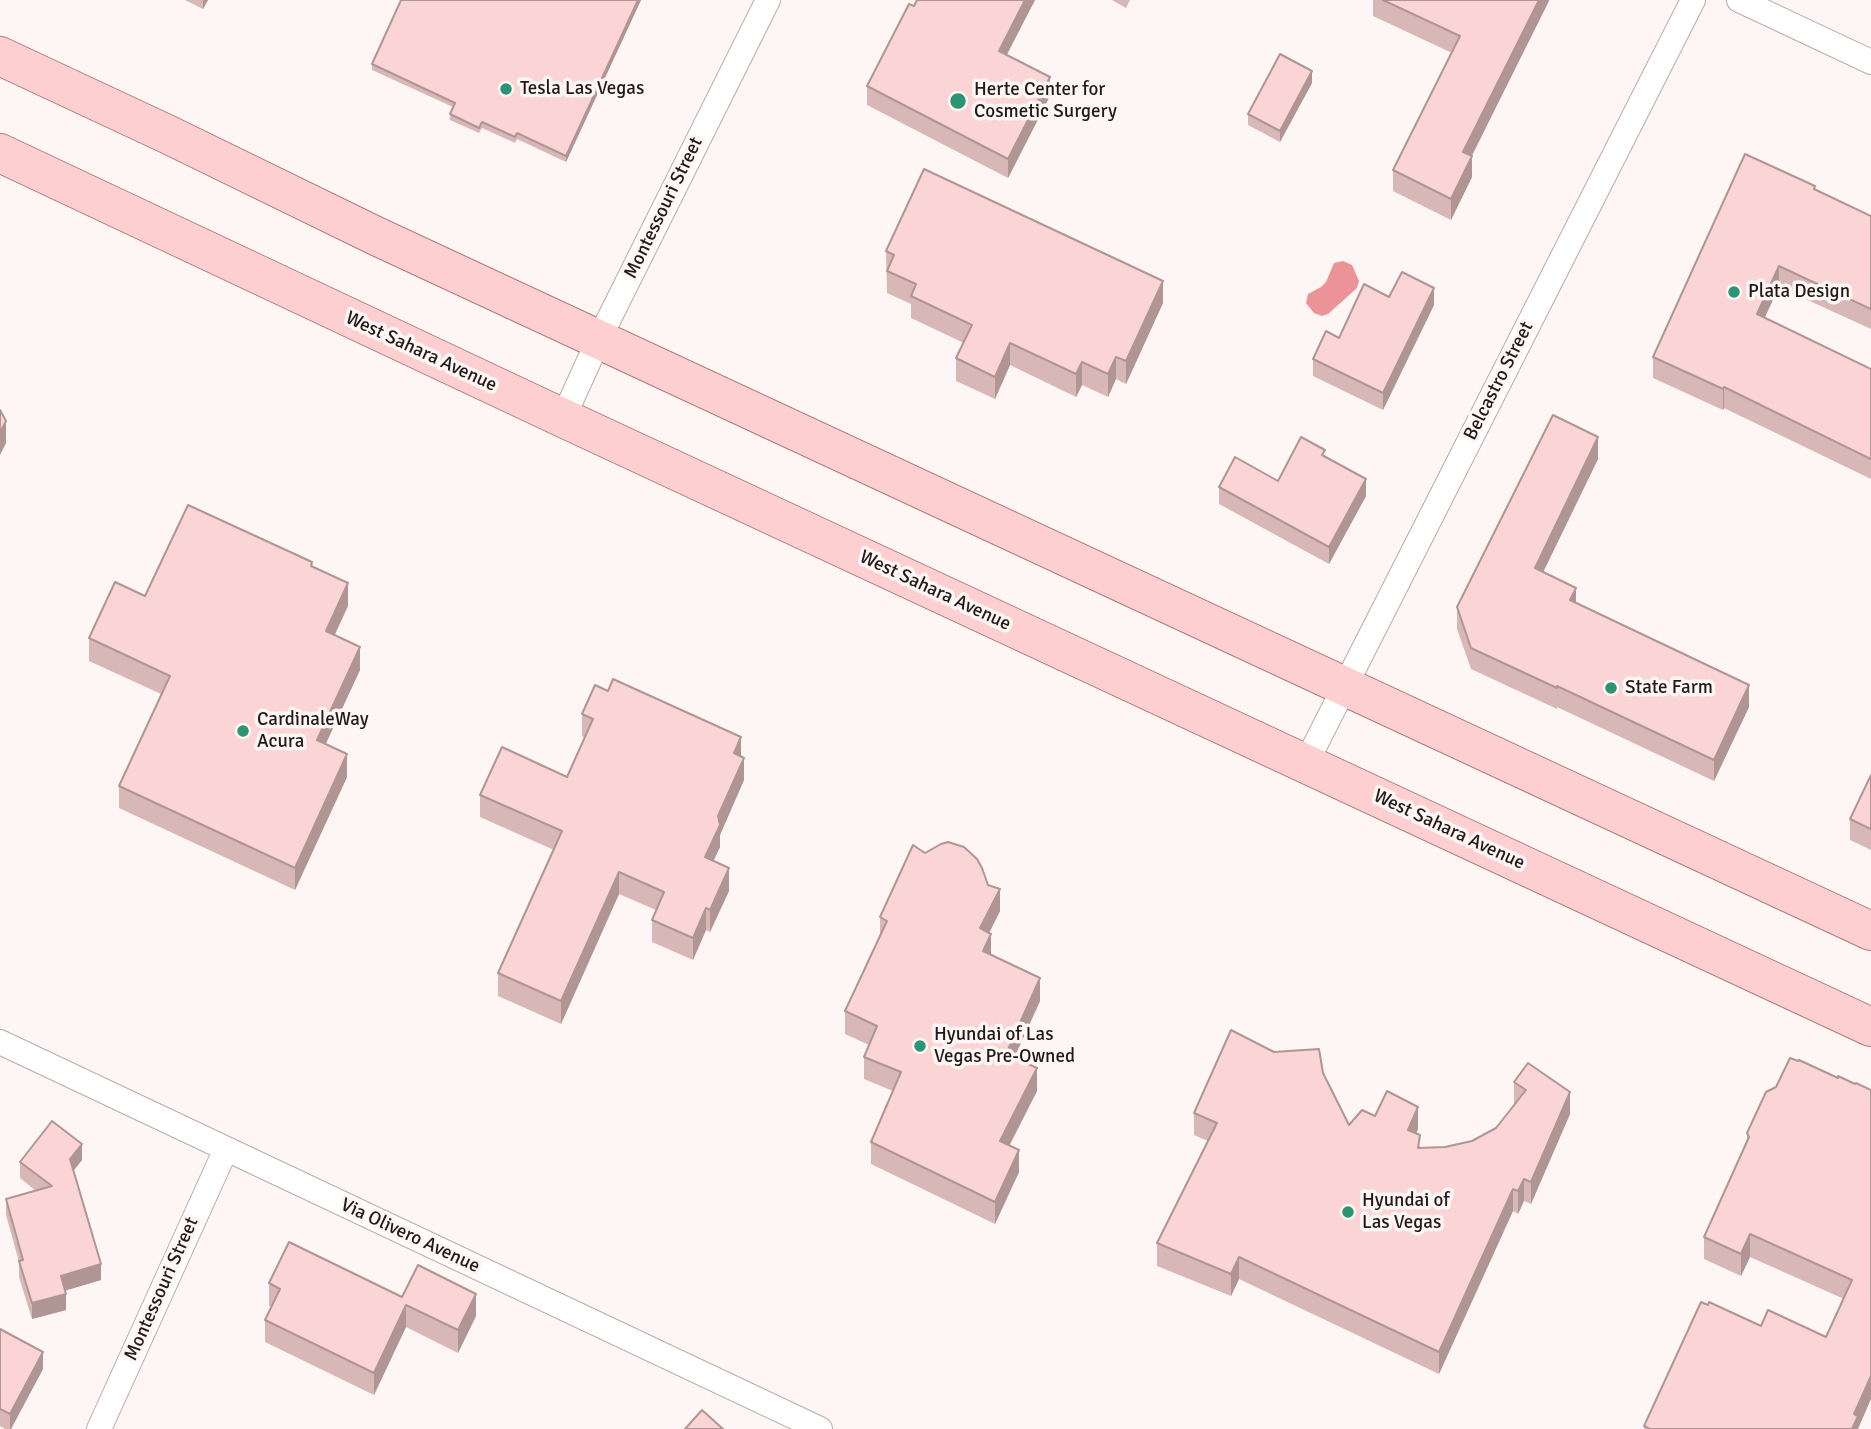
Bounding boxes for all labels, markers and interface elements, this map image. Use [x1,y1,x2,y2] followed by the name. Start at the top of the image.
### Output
[520,78,644,100] place label: Tesla Las Vegas
[974,79,1117,123] place label: Herte Center for Cosmetic Surgery
[498,81,514,97] marker: Tesla Las Vegas
[948,91,968,111] marker: Herte Center for Cosmetic Surgery
[620,134,708,282] street label: Montessouri Street
[1748,281,1850,303] place label: Plata Design
[1726,284,1742,300] marker: Plata Design
[342,307,500,397] street label: West Sahara Avenue
[1459,318,1539,444] street label: Belcastro Street
[856,546,1014,636] street label: West Sahara Avenue
[1625,677,1713,699] place label: State Farm
[1603,680,1619,696] marker: State Farm
[257,709,369,753] place label: CardinaleWay Acura
[235,723,251,739] marker: CardinaleWay Acura
[1370,785,1528,875] street label: West Sahara Avenue
[934,1024,1075,1068] place label: Hyundai of Las Vegas Pre-Owned
[912,1038,928,1054] marker: Hyundai of Las Vegas Pre-Owned
[1362,1190,1450,1234] place label: Hyundai of Las Vegas
[337,1194,483,1278] street label: Via Olivero Avenue
[1340,1204,1356,1220] marker: Hyundai of Las Vegas
[120,1214,204,1364] street label: Montessouri Street

